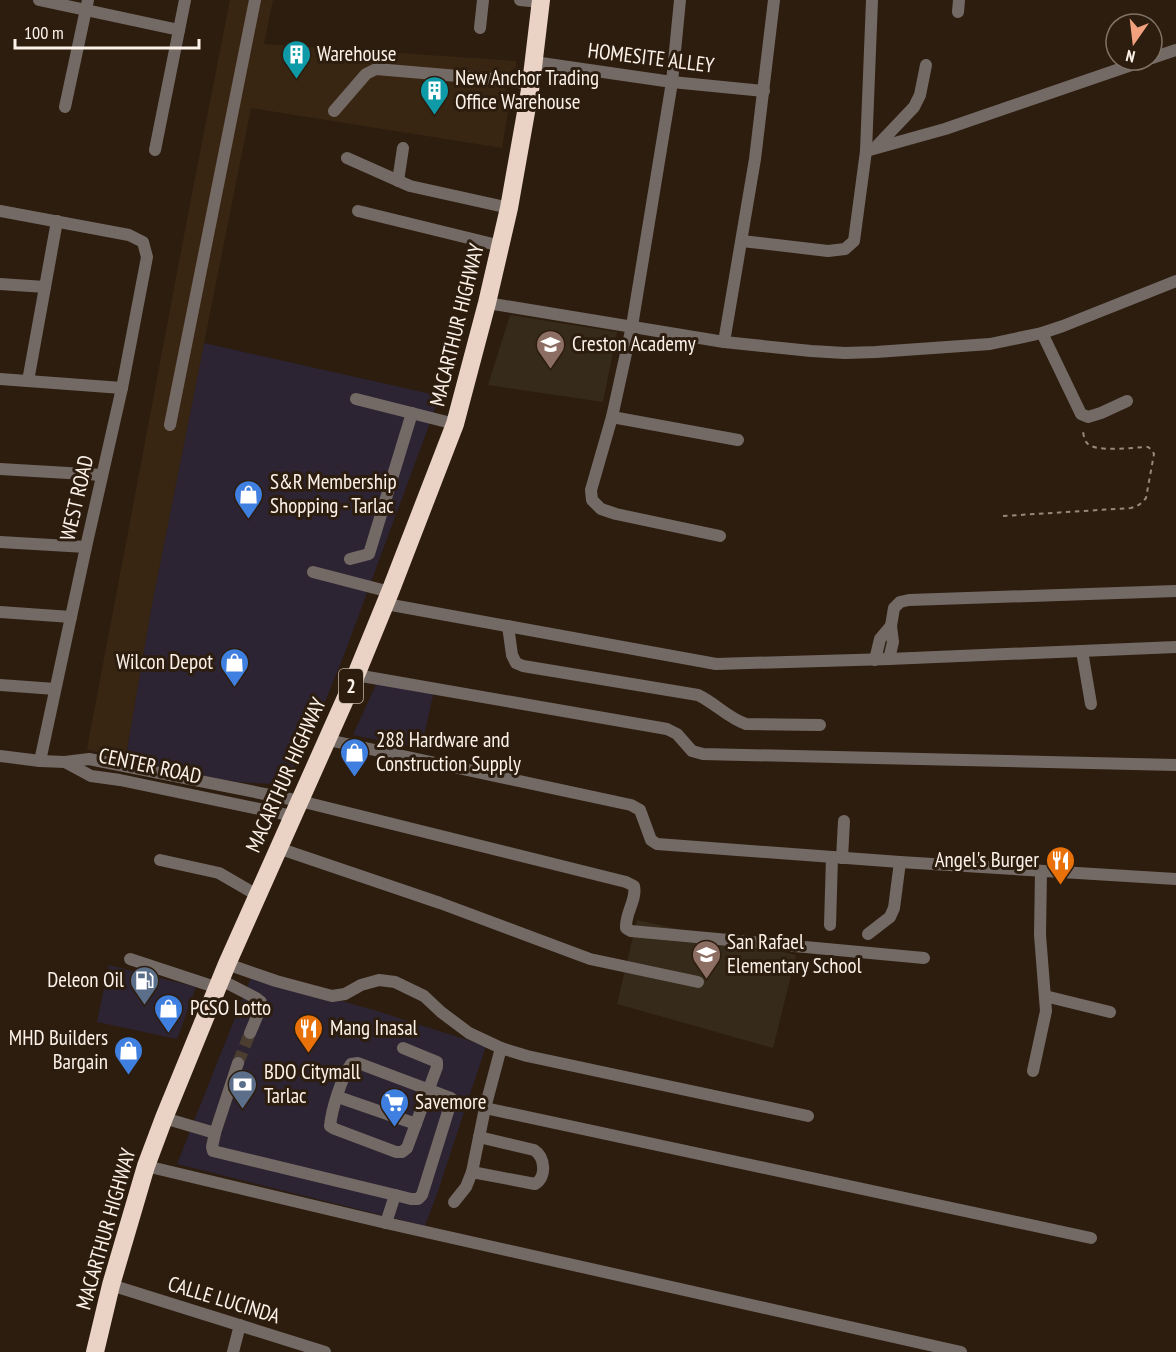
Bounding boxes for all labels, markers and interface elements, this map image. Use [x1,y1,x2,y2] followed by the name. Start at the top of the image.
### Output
[15,12,200,50] scale bar
[1104,12,1164,72] north arrow
[24,21,64,44] text: 100 m
[586,36,716,79] street label: HOMESITE ALLEY
[280,38,312,80] building icon: Warehouse
[317,40,396,67] place label: Warehouse
[1124,46,1137,67] text: N
[455,64,599,115] place label: New Anchor Trading Office Warehouse
[418,74,450,116] building icon: New Anchor Trading Office Warehouse
[423,240,490,409] street label: MACARTHUR HIGHWAY
[535,328,567,370] school or university icon: Creston Academy
[572,330,696,357] place label: Creston Academy
[54,453,99,543] street label: WEST ROAD
[270,468,397,519] place label: S&R Membership Shopping - Tarlac
[233,478,265,520] shop icon: S&R Membership Shopping - Tarlac
[218,646,250,688] shop icon: Wilcon Depot
[116,648,213,675] place label: Wilcon Depot
[339,669,363,703] road number: 2
[239,693,332,856] street label: MACARTHUR HIGHWAY
[376,726,521,777] place label: 288 Hardware and Construction Supply
[339,736,371,778] shop icon: 288 Hardware and Construction Supply
[96,741,204,790] street label: CENTER ROAD
[1044,844,1076,886] restaurant icon: Angel's Burger
[935,846,1039,873] place label: Angel's Burger
[727,928,862,979] place label: San Rafael Elementary School
[690,938,722,980] school or university icon: San Rafael Elementary School
[129,964,161,1006] fuel station icon: Deleon Oil
[47,966,124,993] place label: Deleon Oil
[153,992,185,1034] shop icon: PCSO Lotto
[190,994,271,1021] place label: PCSO Lotto
[293,1012,325,1054] restaurant icon: Mang Inasal
[330,1014,418,1041] place label: Mang Inasal
[9,1024,108,1075] place label: MHD Builders Bargain
[113,1034,145,1076] shop icon: MHD Builders Bargain
[264,1058,361,1109] place label: BDO Citymall Tarlac
[227,1068,259,1110] bank icon: BDO Citymall Tarlac
[378,1086,410,1128] supermarket icon: Savemore
[415,1088,486,1115] place label: Savemore
[70,1145,142,1313] street label: MACARTHUR HIGHWAY
[165,1270,284,1329] street label: CALLE LUCINDA

